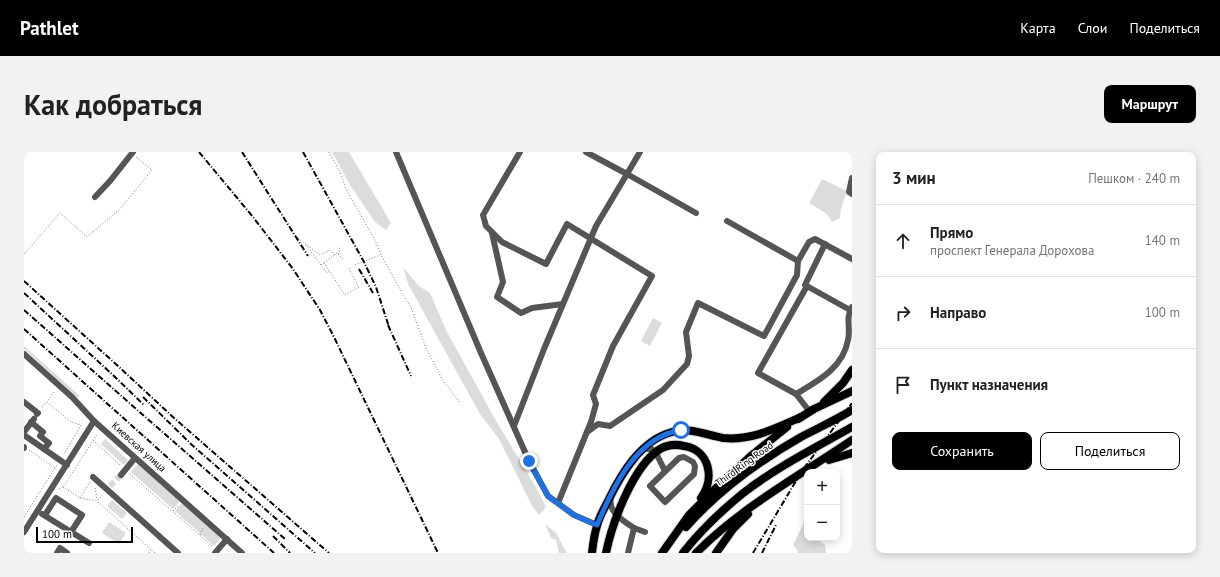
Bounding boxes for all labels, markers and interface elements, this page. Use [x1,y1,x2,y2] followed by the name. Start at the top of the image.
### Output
[20,16,79,40] text: Pathlet
[1020,19,1056,37] text: Карта
[1078,19,1107,37] text: Слои
[1129,19,1200,37] text: Поделиться
[1104,85,1196,123] button: Маршрут
[24,86,202,123] text: Как добраться
[892,167,936,189] text: 3 мин
[1088,170,1180,187] text: Пешком · 240 m
[930,223,973,242] text: Прямо
[892,230,914,252] icon: ahead
[1145,232,1180,249] text: 140 m
[930,242,1094,259] text: проспект Генерала Дорохова
[892,302,914,324] icon: right
[930,303,986,322] text: Направо
[1145,304,1180,321] text: 100 m
[892,374,914,396] icon: arrive
[930,375,1048,394] text: Пункт назначения
[109,419,169,475] street label: Киевская улица
[672,421,690,439] route start
[892,432,1032,470] button: Сохранить
[1040,432,1180,470] button: Поделиться
[712,439,776,489] street label: Third Ring Road
[520,452,538,470] route end
[804,469,840,541] map controls
[804,469,840,505] button: +
[804,505,840,541] button: −
[36,525,133,544] scale bar
[42,527,72,541] text: 100 m

